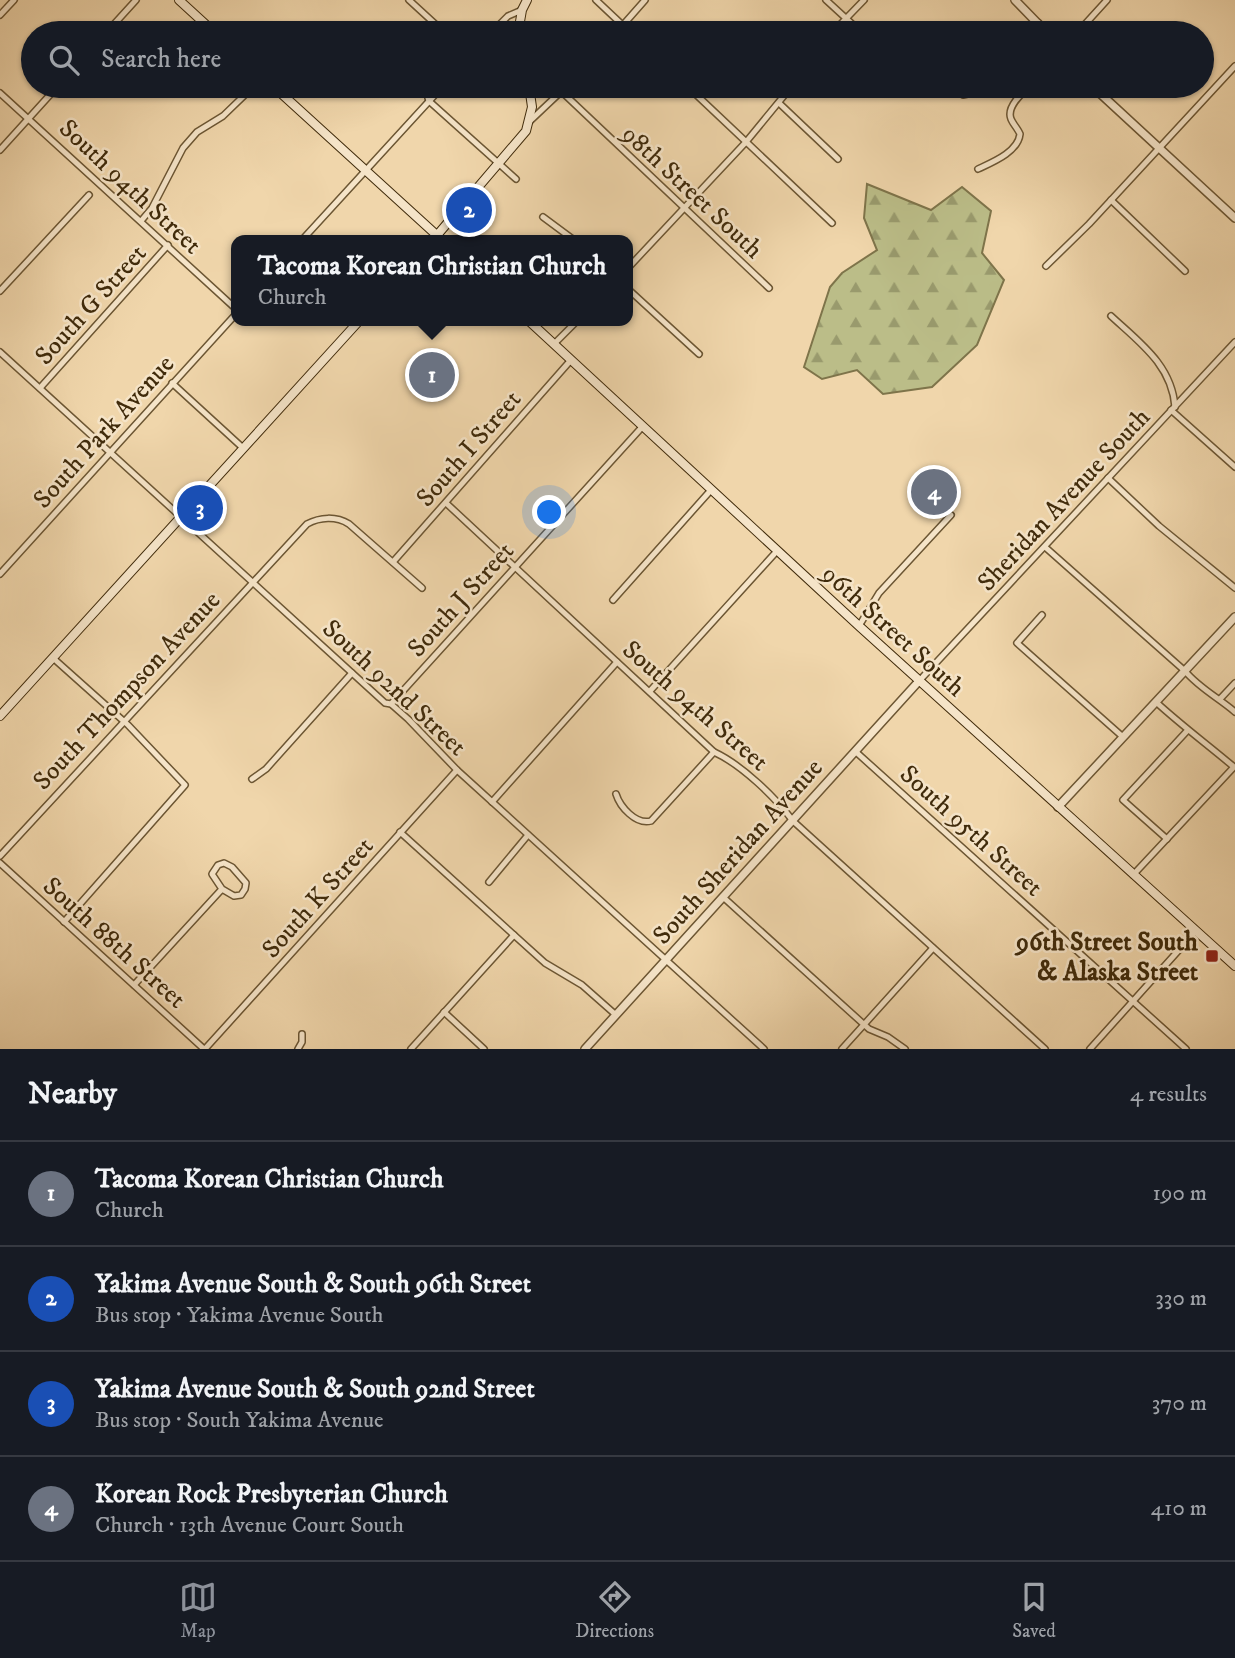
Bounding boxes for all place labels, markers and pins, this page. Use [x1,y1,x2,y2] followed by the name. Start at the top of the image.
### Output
[446,184,492,236] pin: 2
[409,349,455,401] pin: 1
[911,466,957,518] pin: 4
[177,482,223,534] pin: 3
[1014,926,1199,989] place label: 96th Street South & Alaska Street
[1204,948,1220,964] marker: 96th Street South & Alaska Street

